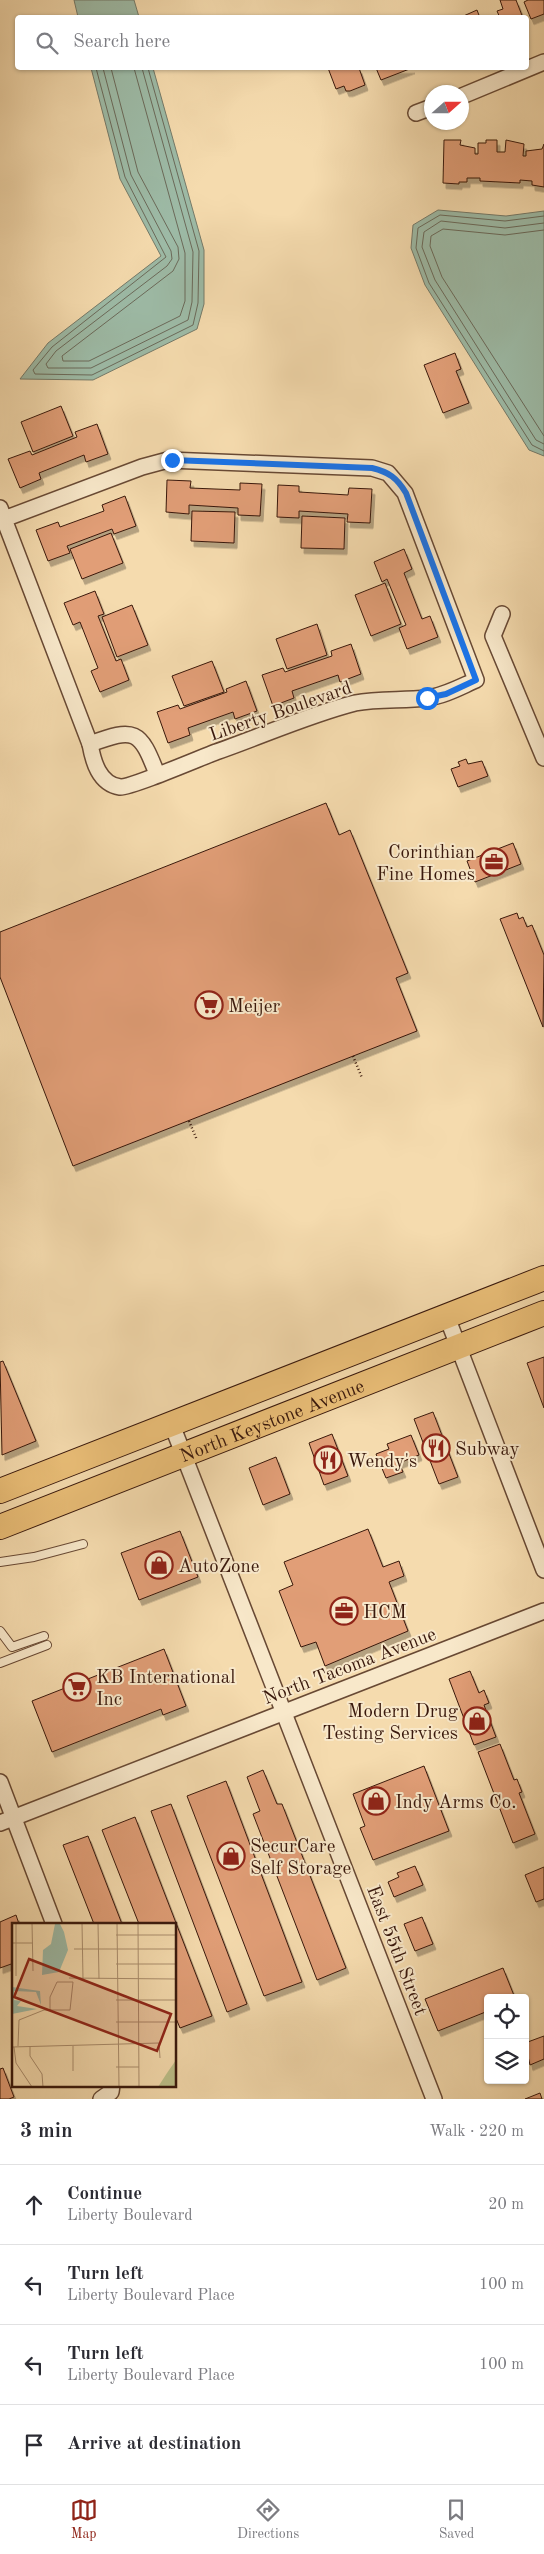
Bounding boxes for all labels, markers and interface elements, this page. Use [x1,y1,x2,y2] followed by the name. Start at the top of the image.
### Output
[15,15,529,70] search box
[33,29,61,57] icon: search
[73,33,170,52] text: Search here
[424,85,469,130] north arrow
[161,449,184,472] route end
[207,679,355,746] street label: Liberty Boulevard
[416,687,439,710] route start
[376,844,475,885] place label: Corinthian Fine Homes
[479,847,509,877] office icon: Corinthian Fine Homes
[194,990,224,1020] supermarket icon: Meijer
[228,998,281,1017] place label: Meijer
[178,1378,368,1467] street label: North Keystone Avenue
[421,1433,451,1463] restaurant icon: Subway
[455,1441,520,1460] place label: Subway
[313,1445,343,1475] restaurant icon: Wendy's
[347,1453,417,1472] place label: Wendy's
[144,1550,174,1580] shop icon: AutoZone
[178,1558,260,1577] place label: AutoZone
[329,1596,359,1626] office icon: HCM
[363,1604,407,1623] place label: HCM
[261,1626,439,1709] street label: North Tacoma Avenue
[96,1669,235,1710] place label: KB International Inc
[62,1672,92,1702] supermarket icon: KB International Inc
[322,1703,459,1744] place label: Modern Drug Testing Services
[462,1706,492,1736] shop icon: Modern Drug Testing Services
[361,1786,391,1816] shop icon: Indy Arms Co.
[395,1794,517,1813] place label: Indy Arms Co.
[250,1838,351,1879] place label: SecurCare Self Storage
[216,1841,246,1871] shop icon: SecurCare Self Storage
[362,1883,429,2018] street label: East 55th Street
[12,1923,176,2086] inset map
[484,1994,529,2084] map controls
[484,1994,529,2039] button: locate
[484,2039,529,2084] button: layers
[20,2121,73,2142] text: 3 min
[429,2124,524,2140] text: Walk · 220 m
[67,2185,142,2204] text: Continue
[20,2191,48,2219] icon: ahead
[488,2197,524,2213] text: 20 m
[67,2208,193,2224] text: Liberty Boulevard
[67,2265,144,2284] text: Turn left
[20,2271,48,2299] icon: left
[479,2277,524,2293] text: 100 m
[67,2288,235,2304] text: Liberty Boulevard Place
[67,2345,144,2364] text: Turn left
[20,2351,48,2379] icon: left
[479,2357,524,2373] text: 100 m
[67,2368,235,2384] text: Liberty Boulevard Place
[20,2431,48,2459] icon: arrive
[67,2435,241,2454] text: Arrive at destination
[70,2496,98,2543] tab: Map
[237,2496,299,2543] tab: Directions
[439,2496,474,2543] tab: Saved

